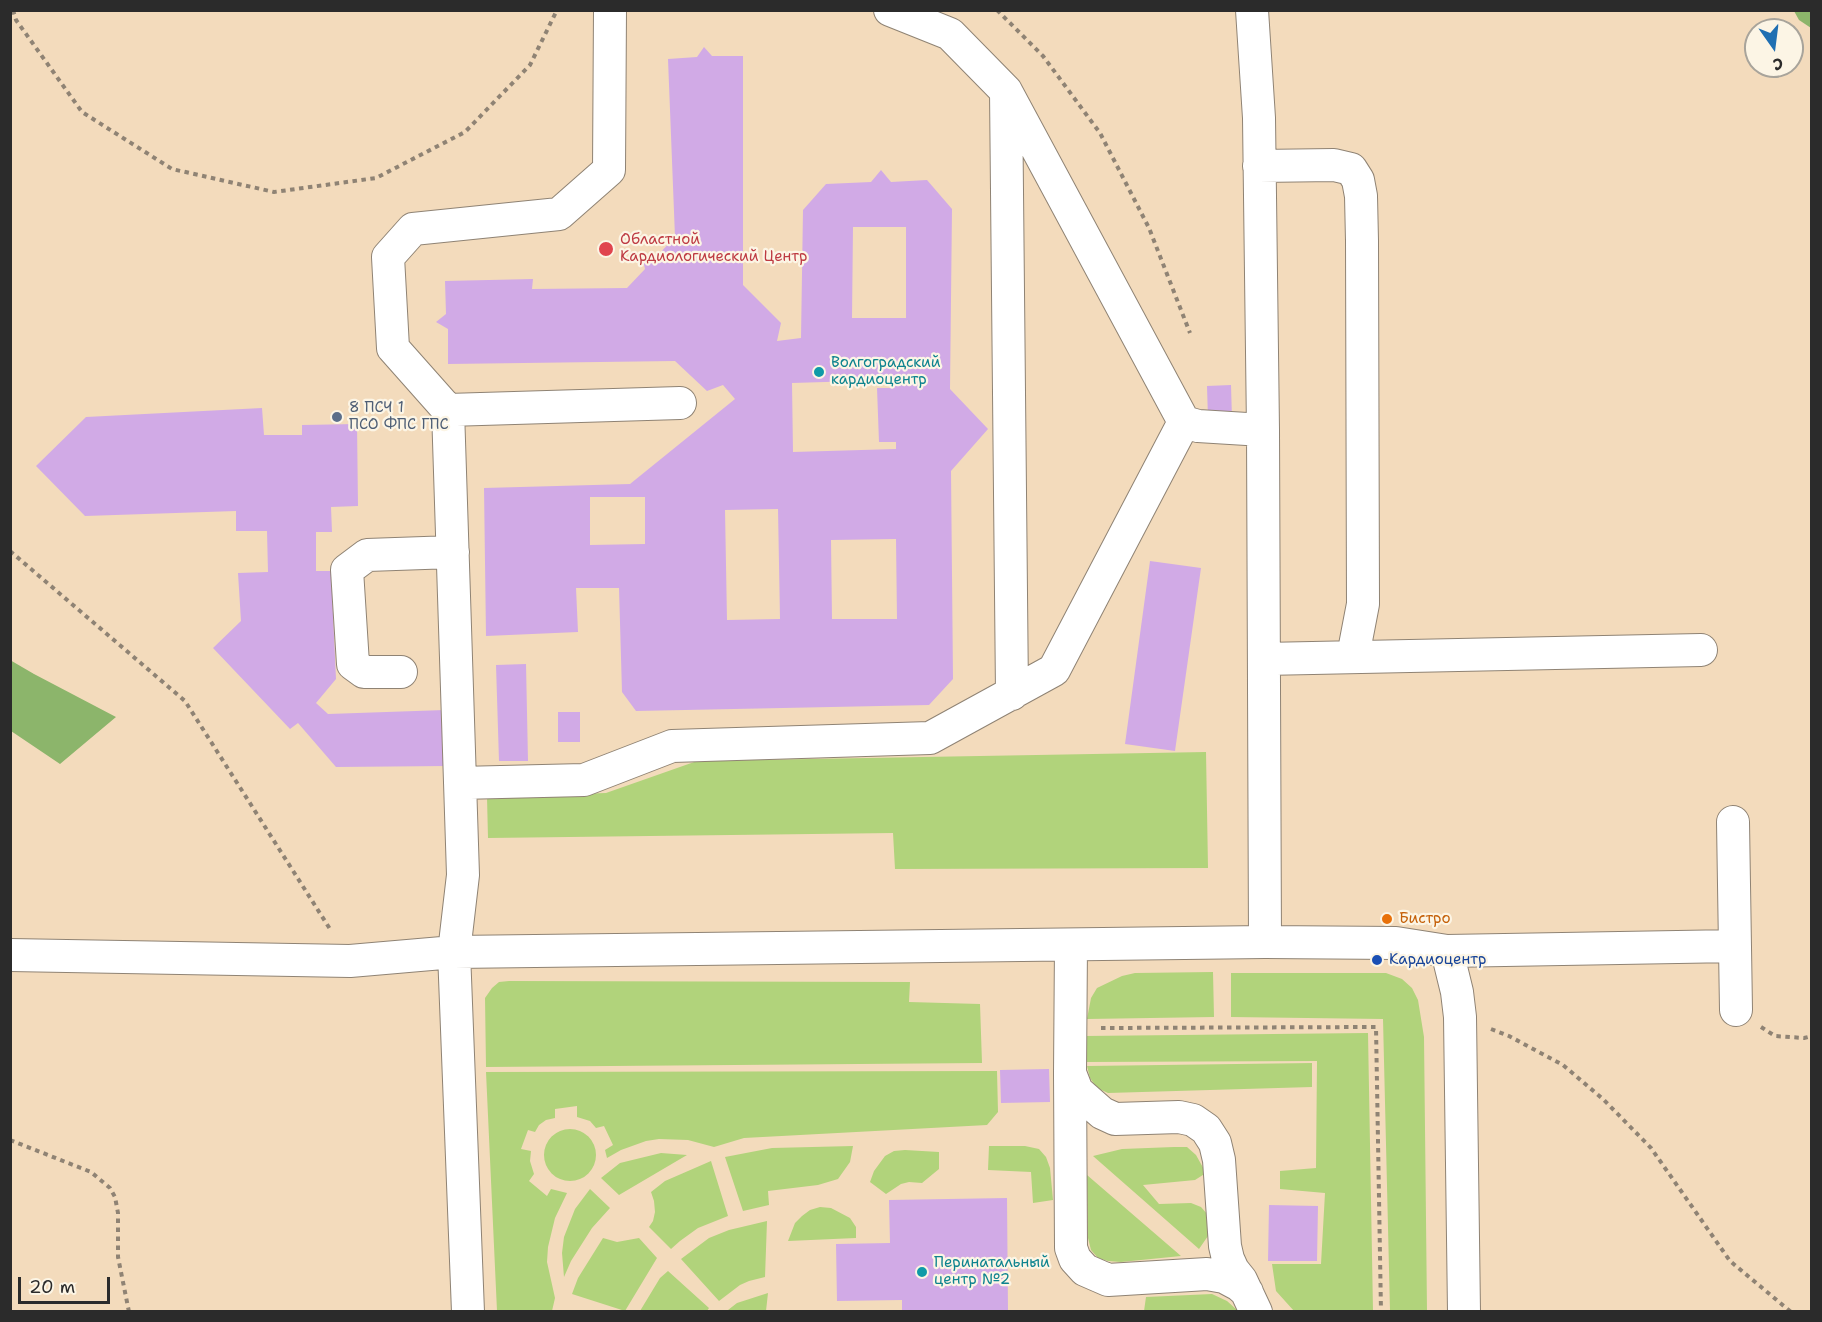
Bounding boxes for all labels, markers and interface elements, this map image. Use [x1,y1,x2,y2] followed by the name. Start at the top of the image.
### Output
[1744,18,1804,78] north arrow
[1771,53,1785,75] text: С
[620,231,807,266] place label: Областной Кардиологический Центр
[597,240,615,258] marker: Областной Кардиологический Центр
[831,354,940,389] place label: Волгоградский кардиоцентр
[812,365,826,379] marker: Волгоградский кардиоцентр
[349,399,449,434] place label: 8 ПСЧ 1 ПСО ФПС ГПС
[330,410,344,424] marker: 8 ПСЧ 1 ПСО ФПС ГПС
[1399,910,1451,928] place label: Бистро
[1380,912,1394,926] marker: Бистро
[1389,951,1486,969] place label: Кардиоцентр
[1370,953,1384,967] marker: Кардиоцентр
[934,1254,1050,1289] place label: Перинатальный центр №2
[21,1265,112,1303] scale bar
[915,1265,929,1279] marker: Перинатальный центр №2
[29,1275,75,1299] text: 20 m

